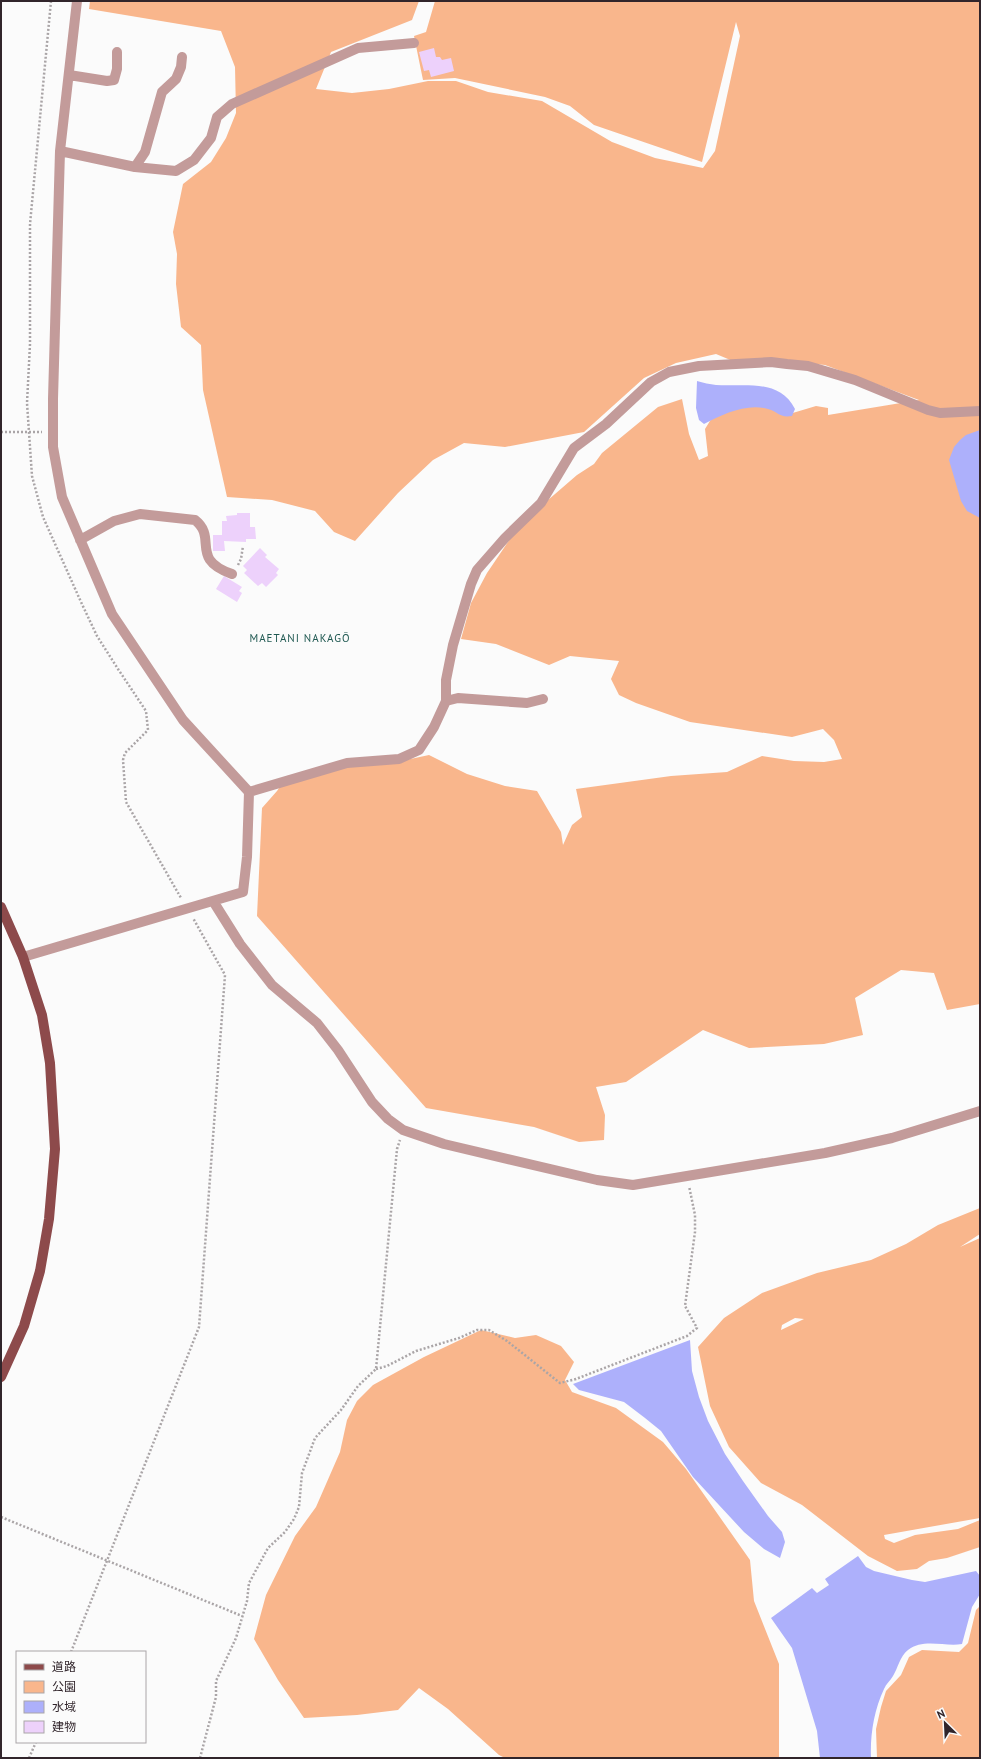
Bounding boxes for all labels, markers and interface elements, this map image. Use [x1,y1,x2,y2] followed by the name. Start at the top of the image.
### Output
[249,631,351,645] district label: MAETANI NAKAGŌ
[16,1651,146,1743] legend
[52,1659,76,1674] text: 道路
[52,1679,76,1694] text: 公園
[52,1699,76,1714] text: 水域
[925,1703,965,1743] north arrow
[935,1706,947,1722] text: N
[52,1719,76,1734] text: 建物

